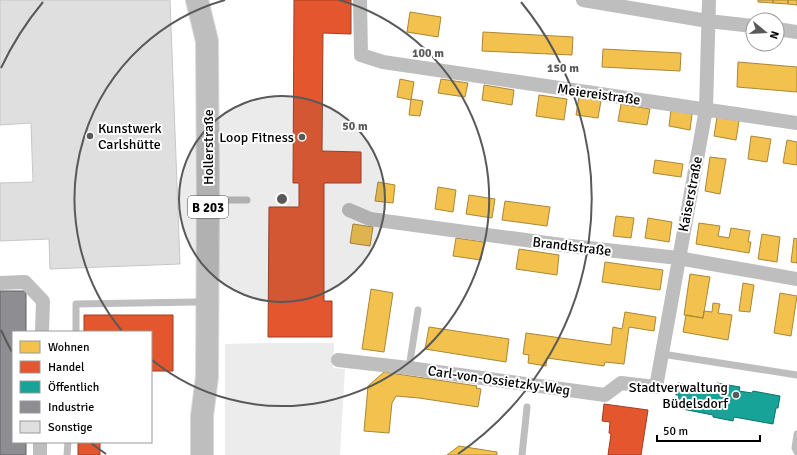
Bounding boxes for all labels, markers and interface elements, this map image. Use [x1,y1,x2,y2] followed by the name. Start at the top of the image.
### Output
[745,12,785,52] north arrow
[767,29,781,41] text: N
[412,46,444,61] text: 100 m
[547,61,579,76] text: 150 m
[556,80,642,109] street label: Meiereistraße
[200,109,217,185] street label: Hollerstraße
[342,119,368,134] text: 50 m
[98,120,162,153] place label: Kunstwerk Carlshütte
[219,129,294,146] place label: Loop Fitness
[85,131,95,141] marker: Kunstwerk Carlshütte
[297,132,307,142] marker: Loop Fitness
[675,155,706,233] street label: Kaiserstraße
[275,192,289,206] centre of rings
[188,196,228,218] road number: B 203
[532,233,612,260] street label: Brandtstraße
[12,331,152,443] legend
[48,340,90,355] text: Wohnen
[48,360,85,375] text: Handel
[427,362,571,399] street label: Carl-von-Ossietzky-Weg
[629,379,729,412] place label: Stadtverwaltung Büdelsdorf
[48,380,99,395] text: Öffentlich
[731,390,741,400] marker: Stadtverwaltung Büdelsdorf
[48,400,94,415] text: Industrie
[657,417,760,443] scale bar
[48,420,93,435] text: Sonstige
[663,424,688,439] text: 50 m

